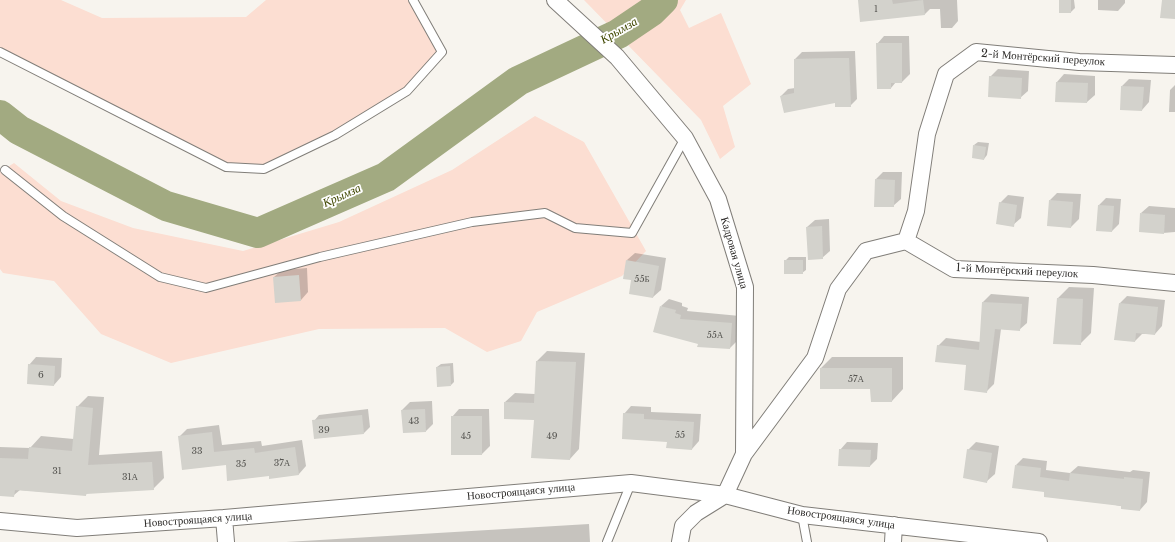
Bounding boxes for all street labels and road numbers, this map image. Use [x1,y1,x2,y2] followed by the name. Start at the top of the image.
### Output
[981,47,1105,69] street label: 2-й Монтёрский переулок
[717,216,751,290] street label: Кадровая улица
[955,261,1079,281] street label: 1-й Монтёрский переулок
[466,481,576,503] street label: Новостроящаяся улица
[786,504,896,532] street label: Новостроящаяся улица
[143,510,253,530] street label: Новостроящаяся улица

